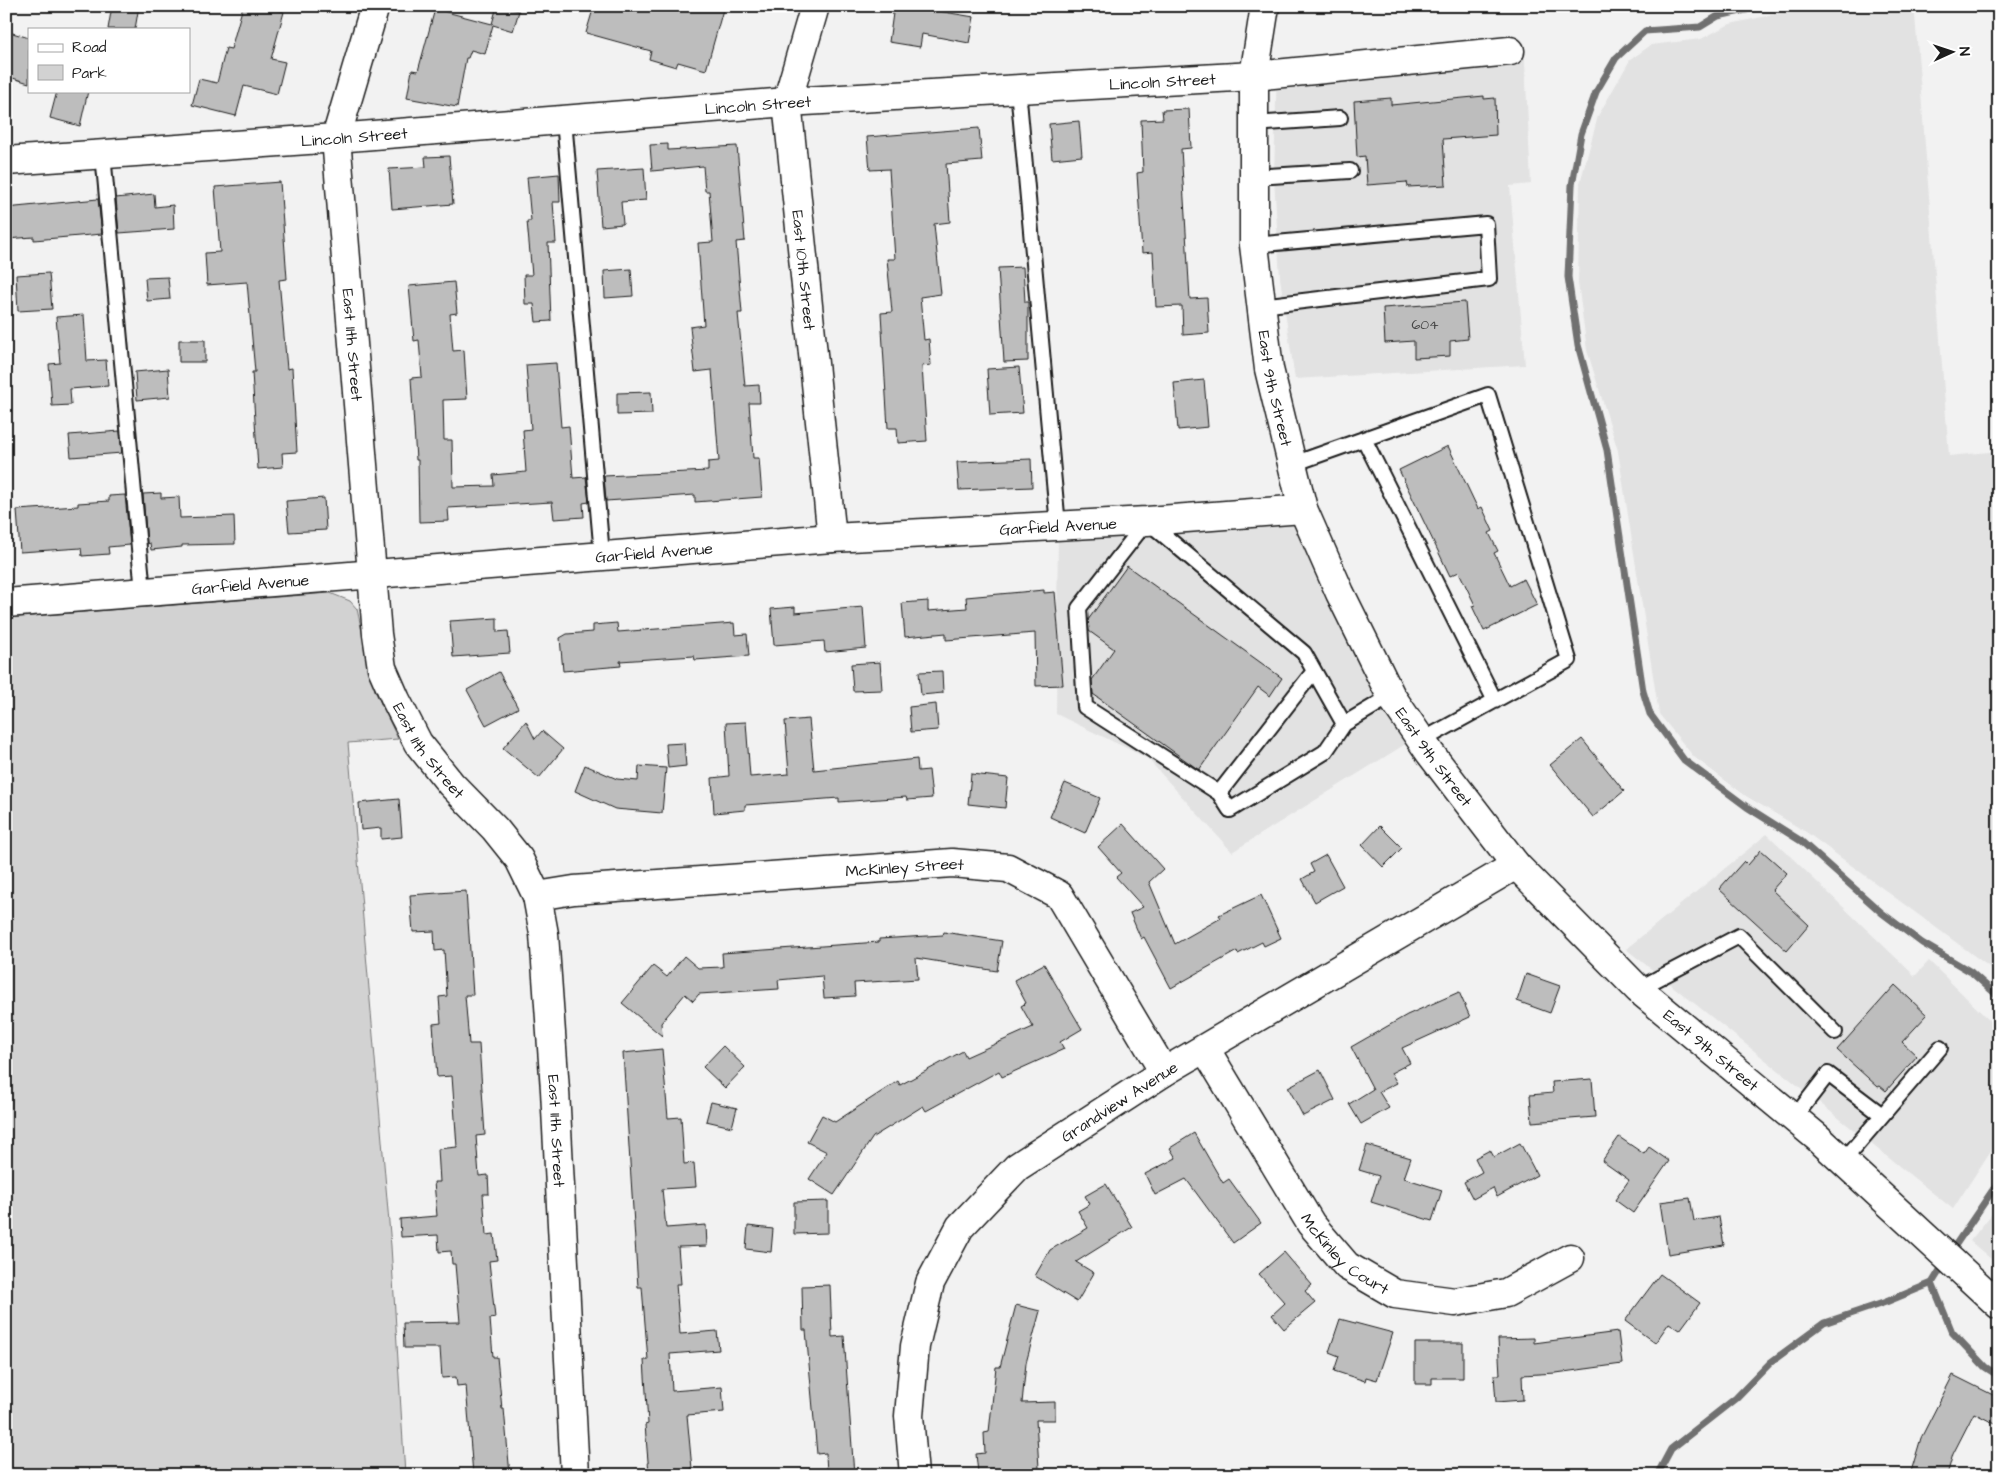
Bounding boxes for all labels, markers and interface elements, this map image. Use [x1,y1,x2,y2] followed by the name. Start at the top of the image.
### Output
[28,28,190,92] legend
[1928,28,1978,78] north arrow
[72,37,107,58] text: Road
[1954,46,1974,56] text: N
[72,63,107,84] text: Park
[1108,68,1217,96] street label: Lincoln Street
[704,91,812,121] street label: Lincoln Street
[300,122,409,152] street label: Lincoln Street
[786,209,821,332] street label: East 10th Street
[336,288,368,402] street label: East 11th Street
[1411,315,1439,335] house number: 604
[1252,329,1298,449] street label: East 9th Street
[999,513,1118,541] street label: Garfield Avenue
[595,537,714,569] street label: Garfield Avenue
[191,569,310,600] street label: Garfield Avenue
[387,699,470,804] street label: East 11th Street
[1390,703,1477,812] street label: East 9th Street
[845,853,966,883] street label: McKinley Street
[1658,1004,1763,1097] street label: East 9th Street
[1057,1056,1182,1148] street label: Grandview Avenue
[542,1074,570,1188] street label: East 11th Street
[1295,1209,1393,1300] street label: McKinley Court

